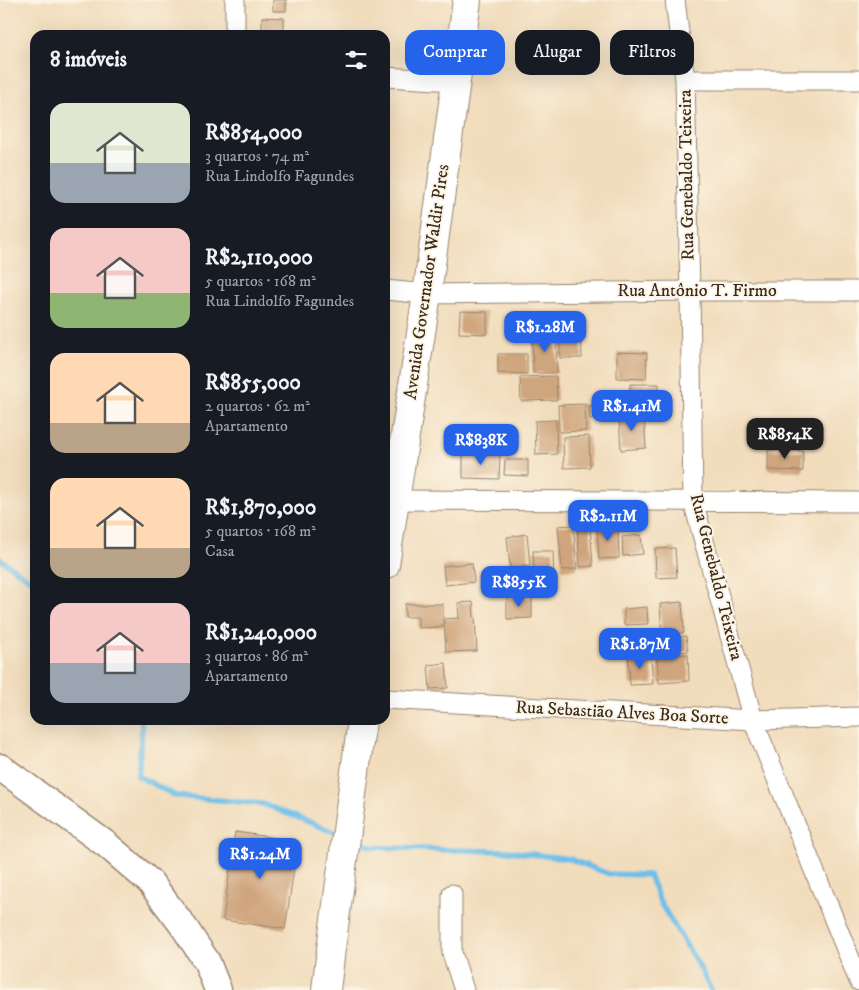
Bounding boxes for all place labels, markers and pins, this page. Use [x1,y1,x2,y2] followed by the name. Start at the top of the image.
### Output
[499,310,591,353] pin: R$1.28M
[586,390,678,432] pin: R$1.41M
[744,418,826,460] pin: R$854K
[440,424,522,466] pin: R$838K
[562,500,654,542] pin: R$2.11M
[478,566,560,608] pin: R$855K
[594,628,686,670] pin: R$1.87M
[214,838,306,880] pin: R$1.24M

